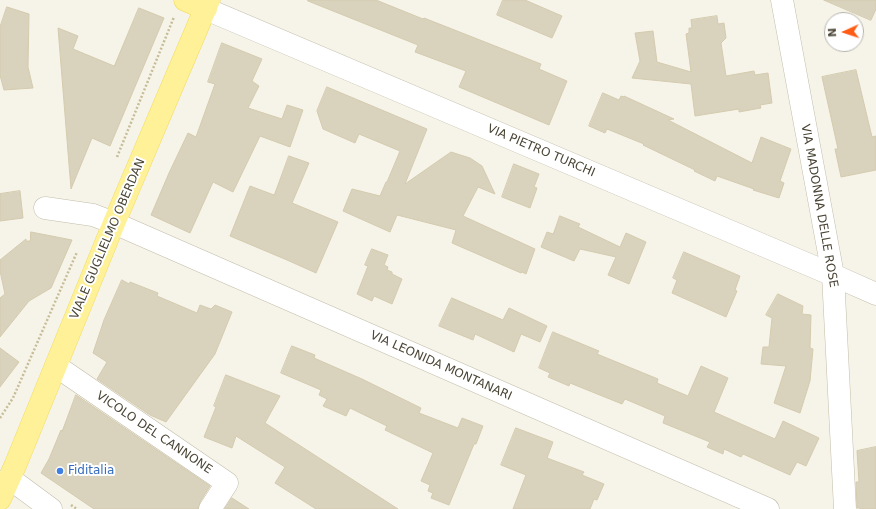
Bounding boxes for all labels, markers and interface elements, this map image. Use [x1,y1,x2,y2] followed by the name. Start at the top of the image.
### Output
[824,12,864,52] north arrow
[826,28,839,38] text: N
[485,122,597,180] street label: VIA PIETRO TURCHI
[798,123,840,289] street label: VIA MADONNA DELLE ROSE
[68,156,148,322] street label: VIALE GUGLIELMO OBERDAN
[368,328,514,404] street label: VIA LEONIDA MONTANARI
[93,389,215,477] street label: VICOLO DEL CANNONE
[68,464,114,478] place label: Fiditalia
[55,466,65,476] marker: Fiditalia

